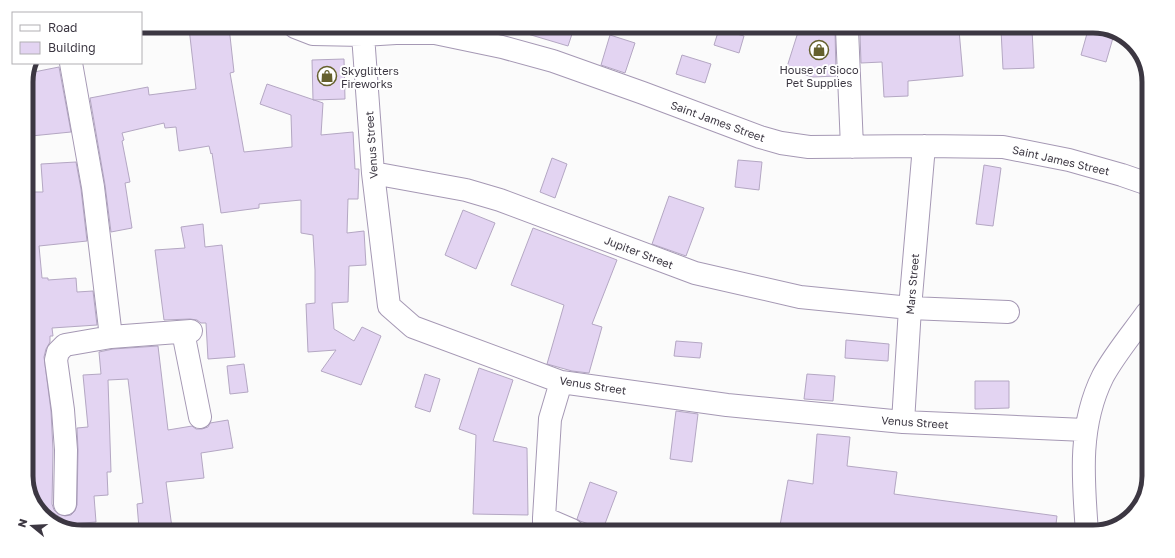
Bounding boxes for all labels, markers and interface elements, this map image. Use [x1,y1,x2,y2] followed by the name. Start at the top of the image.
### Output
[12,12,142,64] legend
[48,20,77,35] text: Road
[808,39,830,61] shop icon: House of Sioco Pet Supplies
[48,40,96,55] text: Building
[779,63,859,89] place label: House of Sioco Pet Supplies
[341,64,399,90] place label: Skyglitters Fireworks
[316,65,338,87] shop icon: Skyglitters Fireworks
[669,98,767,144] street label: Saint James Street
[362,111,380,179] street label: Venus Street
[1011,142,1111,178] street label: Saint James Street
[603,233,675,271] street label: Jupiter Street
[903,253,921,315] street label: Mars Street
[559,373,627,397] street label: Venus Street
[881,413,949,431] street label: Venus Street
[12,506,52,546] north arrow
[15,517,29,529] text: N

